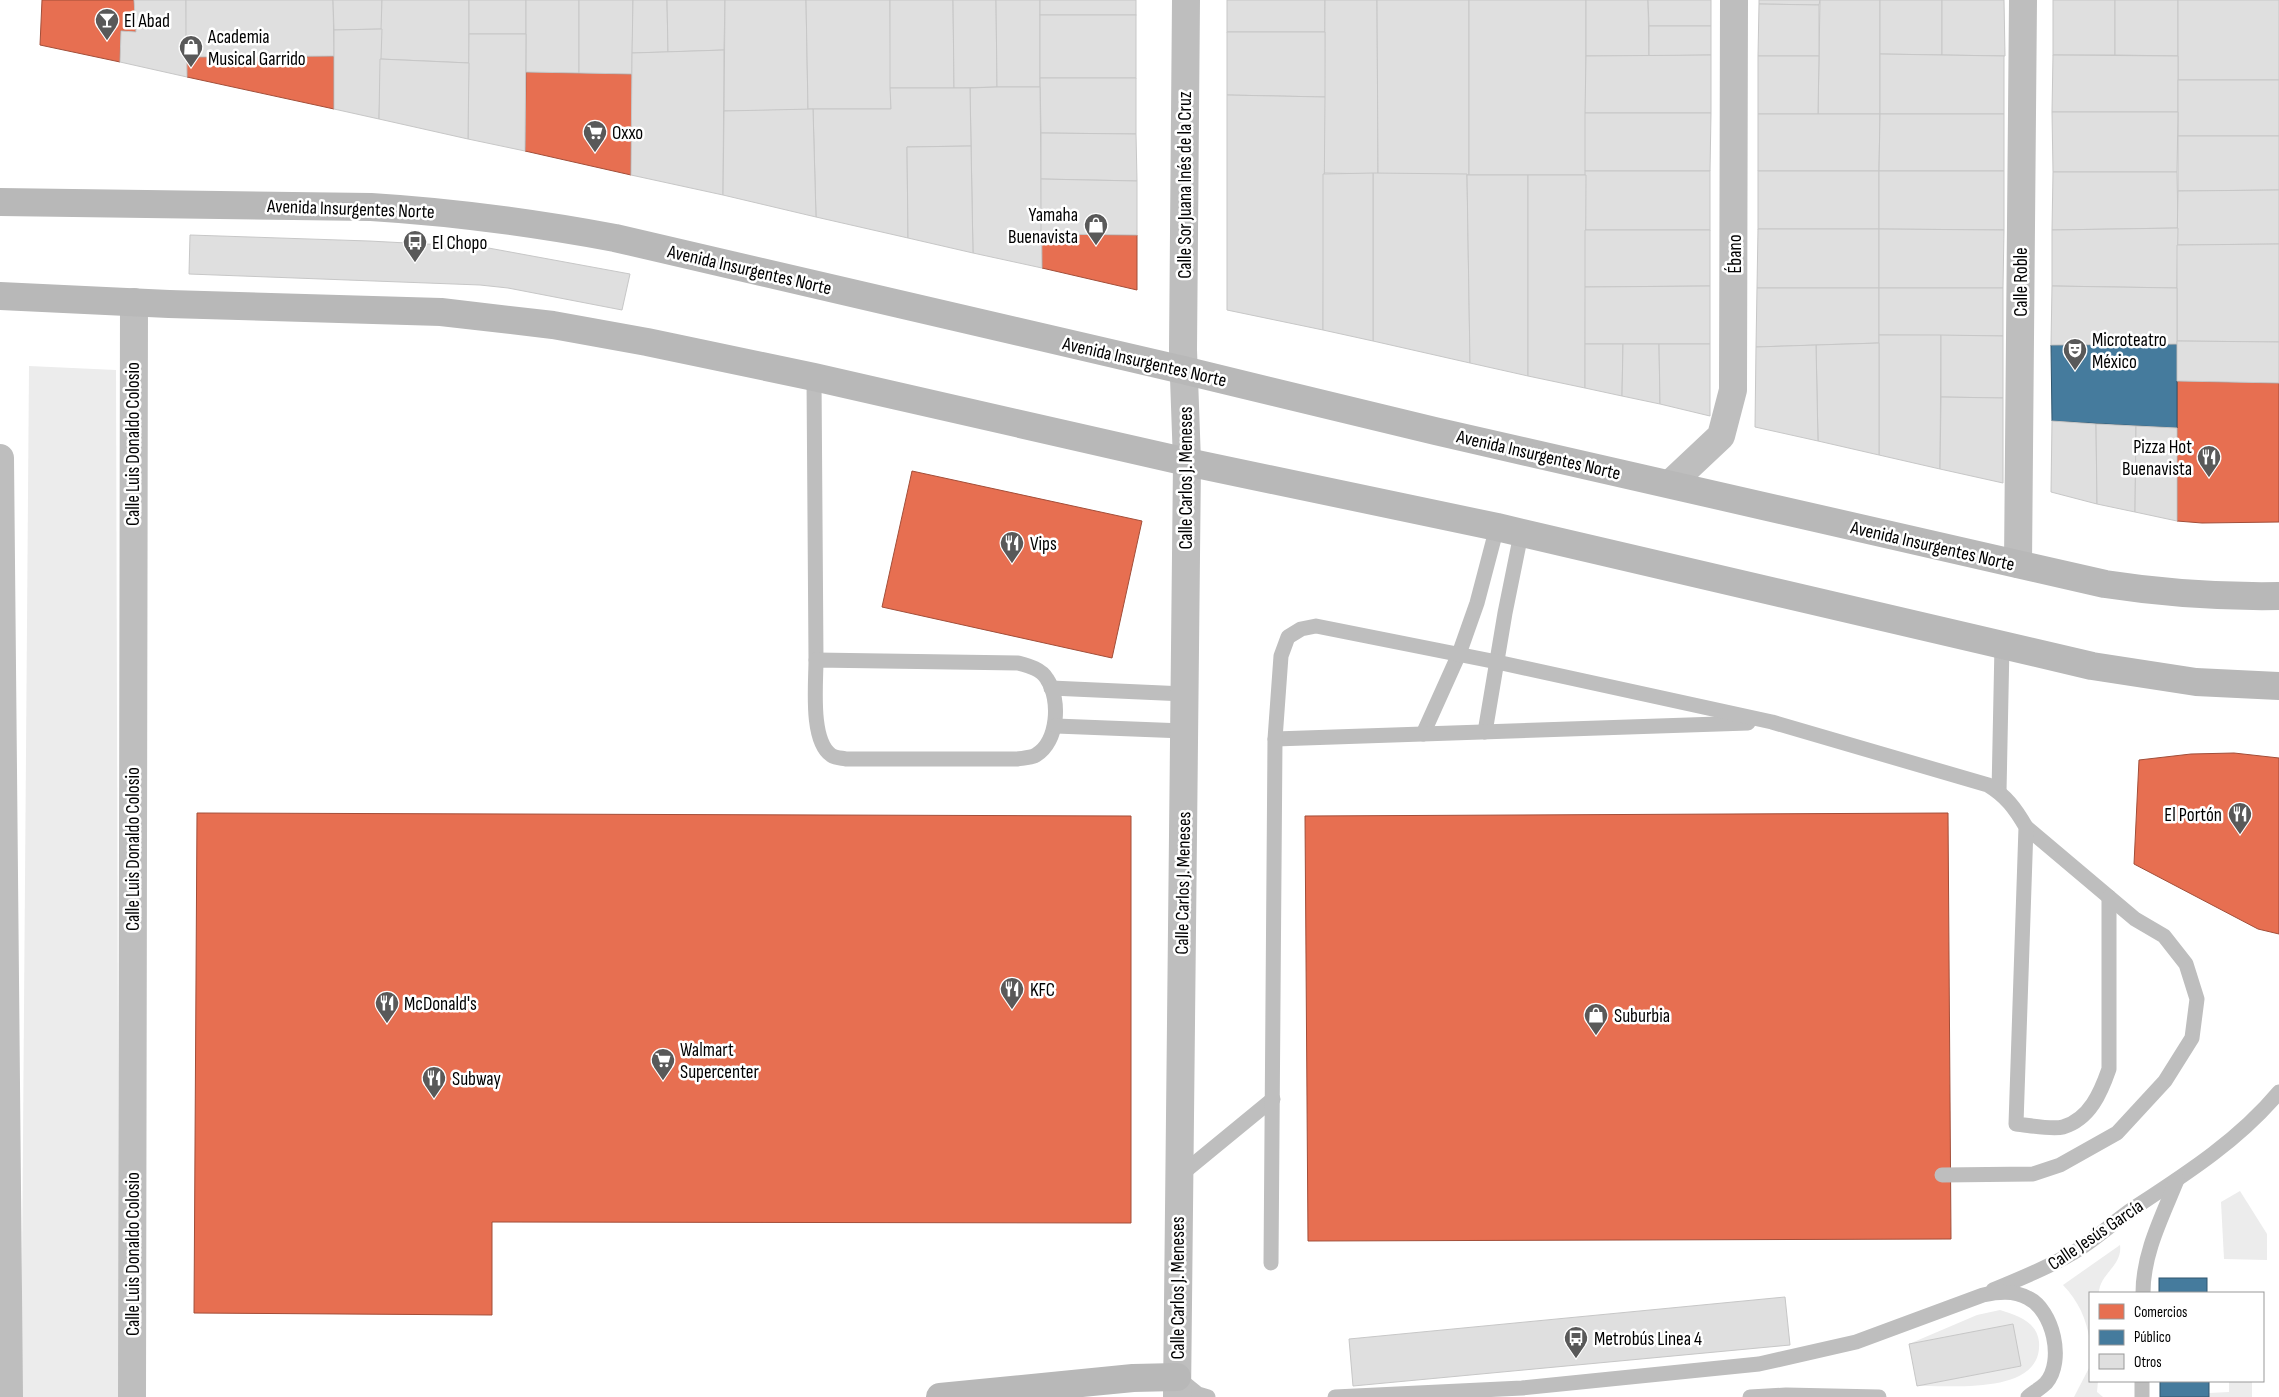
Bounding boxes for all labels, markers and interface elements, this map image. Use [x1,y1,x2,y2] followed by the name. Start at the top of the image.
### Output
[94,7,120,41] bar icon: El Abad
[124,10,170,33] place label: El Abad
[207,26,306,71] place label: Academia Musical Garrido
[178,34,204,68] shop icon: Academia Musical Garrido
[1174,91,1197,279] street label: Calle Sor Juana Inés de la Cruz
[582,119,608,153] supermarket icon: Oxxo
[612,122,643,145] place label: Oxxo
[266,195,435,224] street label: Avenida Insurgentes Norte
[1008,204,1078,249] place label: Yamaha Buenavista
[1083,212,1109,246] shop icon: Yamaha Buenavista
[402,229,428,263] bus stop icon: El Chopo
[432,232,487,255] place label: El Chopo
[1724,234,1747,274] street label: Ébano
[665,240,834,300] street label: Avenida Insurgentes Norte
[2010,247,2033,317] street label: Calle Roble
[2092,329,2167,374] place label: Microteatro México
[1060,332,1229,392] street label: Avenida Insurgentes Norte
[2062,337,2088,371] theatre icon: Microteatro México
[122,362,145,526] street label: Calle Luis Donaldo Colosio
[1175,406,1198,550] street label: Calle Carlos J. Meneses
[1454,425,1623,485] street label: Avenida Insurgentes Norte
[2122,436,2192,481] place label: Pizza Hot Buenavista
[2196,444,2222,478] restaurant icon: Pizza Hot Buenavista
[1848,516,2017,576] street label: Avenida Insurgentes Norte
[999,530,1025,564] restaurant icon: Vips
[1030,533,1057,556] place label: Vips
[122,767,145,931] street label: Calle Luis Donaldo Colosio
[2227,801,2253,835] restaurant icon: El Portón
[2164,804,2222,827] place label: El Portón
[1171,811,1196,955] street label: Calle Carlos J. Meneses
[999,976,1025,1010] restaurant icon: KFC
[1030,979,1055,1002] place label: KFC
[374,990,400,1024] restaurant icon: McDonald's
[404,993,477,1016] place label: McDonald's
[1583,1002,1609,1036] shop icon: Suburbia
[1614,1005,1670,1028] place label: Suburbia
[680,1039,759,1084] place label: Walmart Supercenter
[650,1047,676,1081] supermarket icon: Walmart Supercenter
[421,1065,447,1099] restaurant icon: Subway
[452,1068,501,1091] place label: Subway
[122,1172,145,1336] street label: Calle Luis Donaldo Colosio
[2044,1195,2148,1276] street label: Calle Jesús García
[1167,1216,1190,1360] street label: Calle Carlos J. Meneses
[2089,1292,2264,1382] legend
[2134,1303,2188,1322] text: Comercios
[1563,1325,1589,1359] bus stop icon: Metrobús Linea 4
[1594,1328,1702,1351] place label: Metrobús Linea 4
[2134,1328,2171,1347] text: Público
[2134,1353,2162,1372] text: Otros

